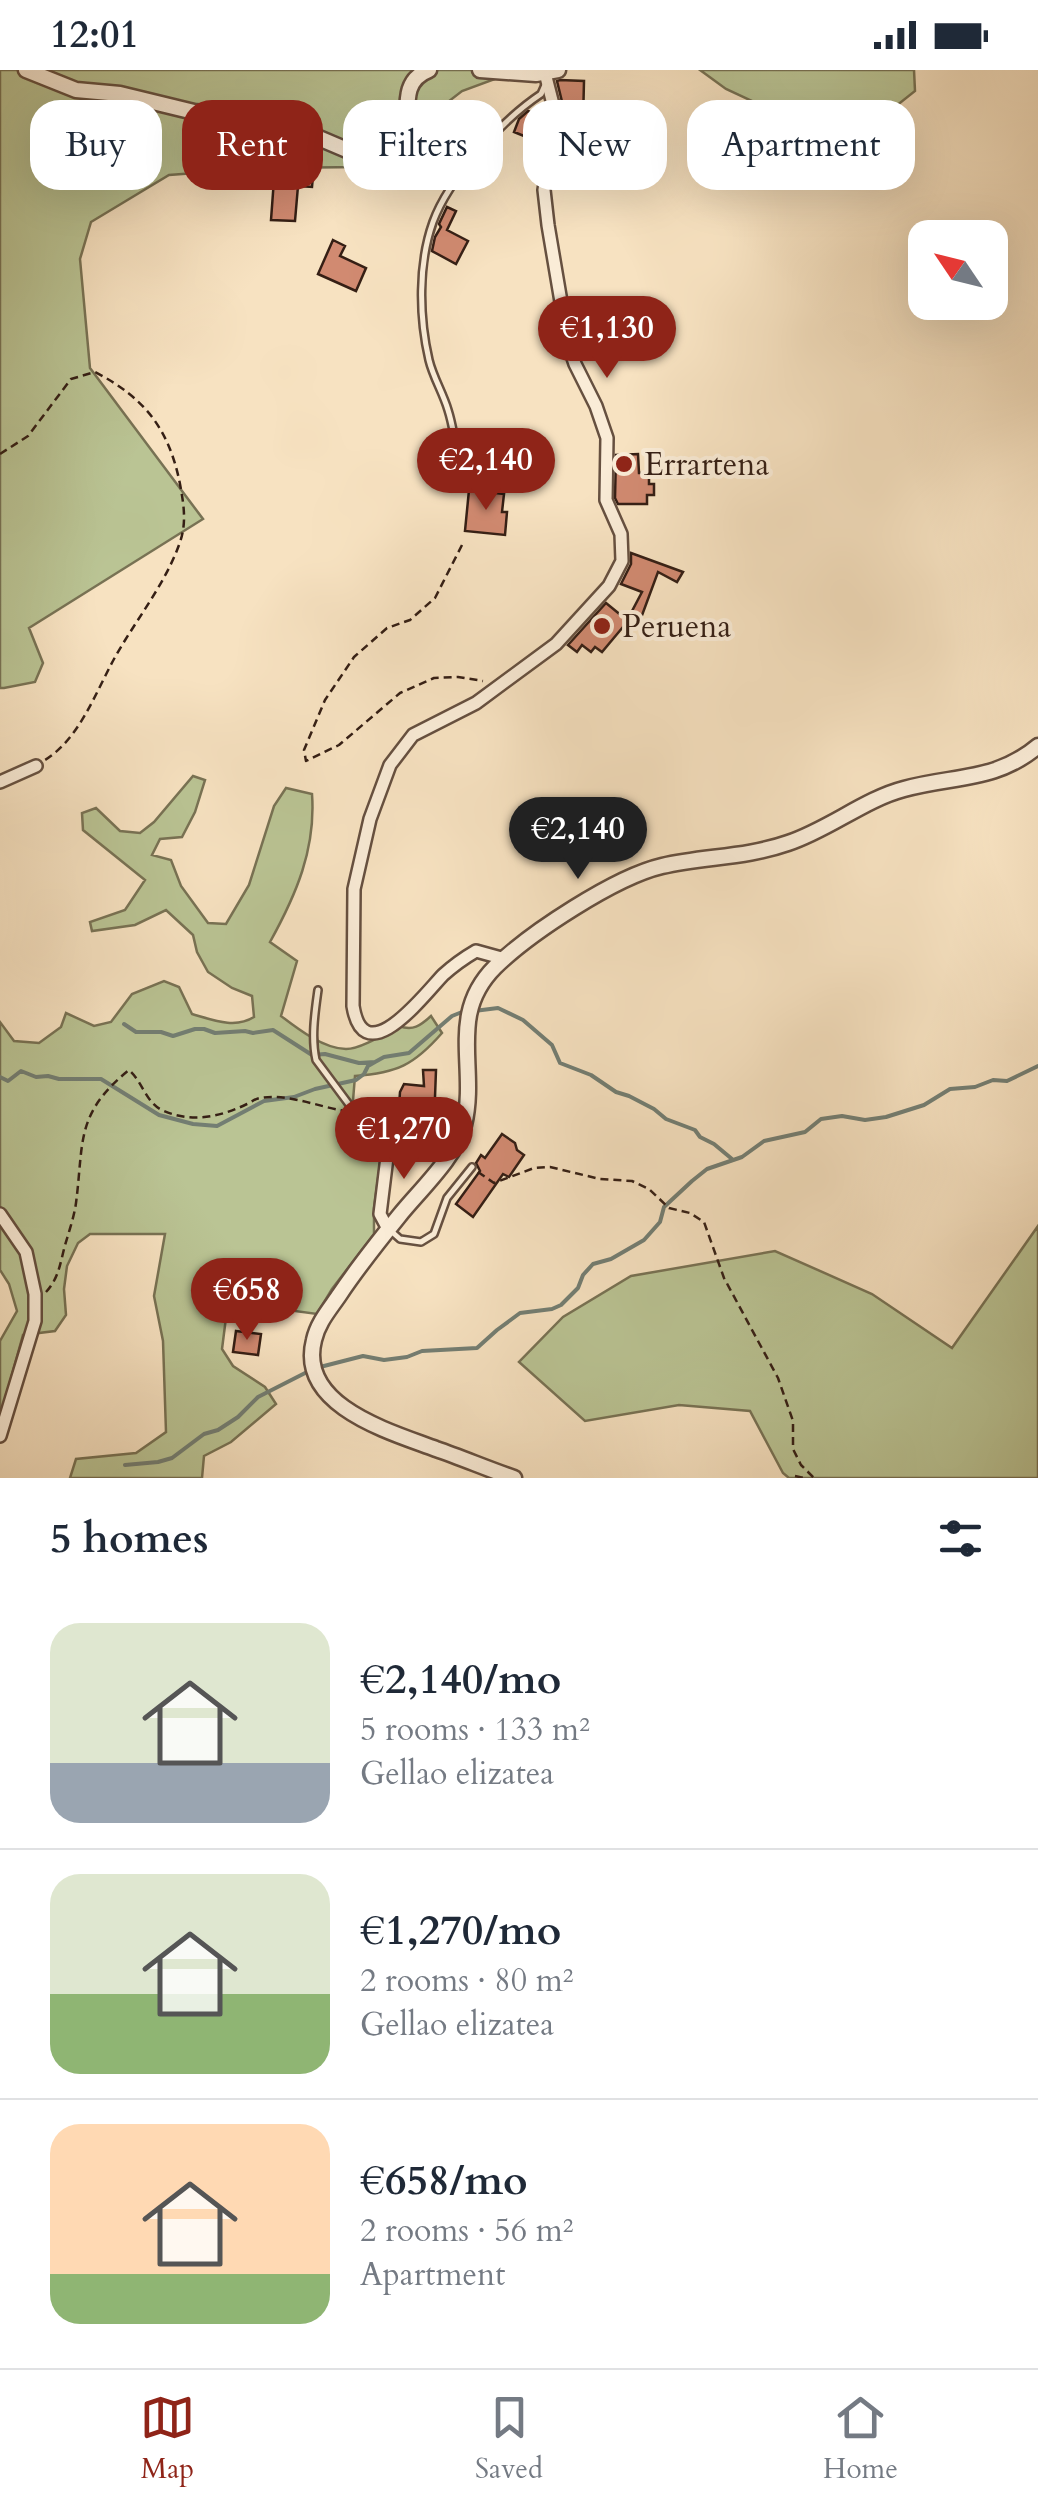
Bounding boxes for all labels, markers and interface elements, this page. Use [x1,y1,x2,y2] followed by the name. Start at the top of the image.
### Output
[50,9,139,61] text: 12:01
[30,100,162,190] chip: Buy
[182,100,323,190] chip: Rent
[343,100,503,190] chip: Filters
[523,100,667,190] chip: New
[687,100,915,190] chip: Apartment
[908,220,1008,320] north arrow
[908,220,1008,320] map controls
[526,296,688,381] pin: €1,130
[560,306,654,350] text: €1,130
[405,428,567,513] pin: €2,140
[439,438,533,482] text: €2,140
[644,443,769,487] place label: Errartena
[613,453,635,475] marker: Errartena
[622,605,731,649] place label: Peruena
[591,615,613,637] marker: Peruena
[497,797,659,882] pin: €2,140
[531,807,625,851] text: €2,140
[323,1097,485,1182] pin: €1,270
[357,1107,451,1151] text: €1,270
[188,1258,306,1343] pin: €658
[213,1268,281,1312] text: €658
[50,1510,208,1567] text: 5 homes
[933,1511,988,1566] icon: filters
[360,1651,561,1708] text: €2,140/mo
[130,1663,250,1783] icon: home
[360,1708,590,1752] text: 5 rooms · 133 m²
[360,1752,554,1796] text: Gellao elizatea
[360,1902,561,1959] text: €1,270/mo
[130,1914,250,2034] icon: home
[360,1959,573,2003] text: 2 rooms · 80 m²
[360,2003,554,2047] text: Gellao elizatea
[360,2152,528,2209] text: €658/mo
[130,2164,250,2284] icon: home
[360,2209,573,2253] text: 2 rooms · 56 m²
[360,2253,505,2297] text: Apartment
[140,2390,195,2488] tab: Map
[475,2390,543,2488] tab: Saved
[823,2390,898,2488] tab: Home

